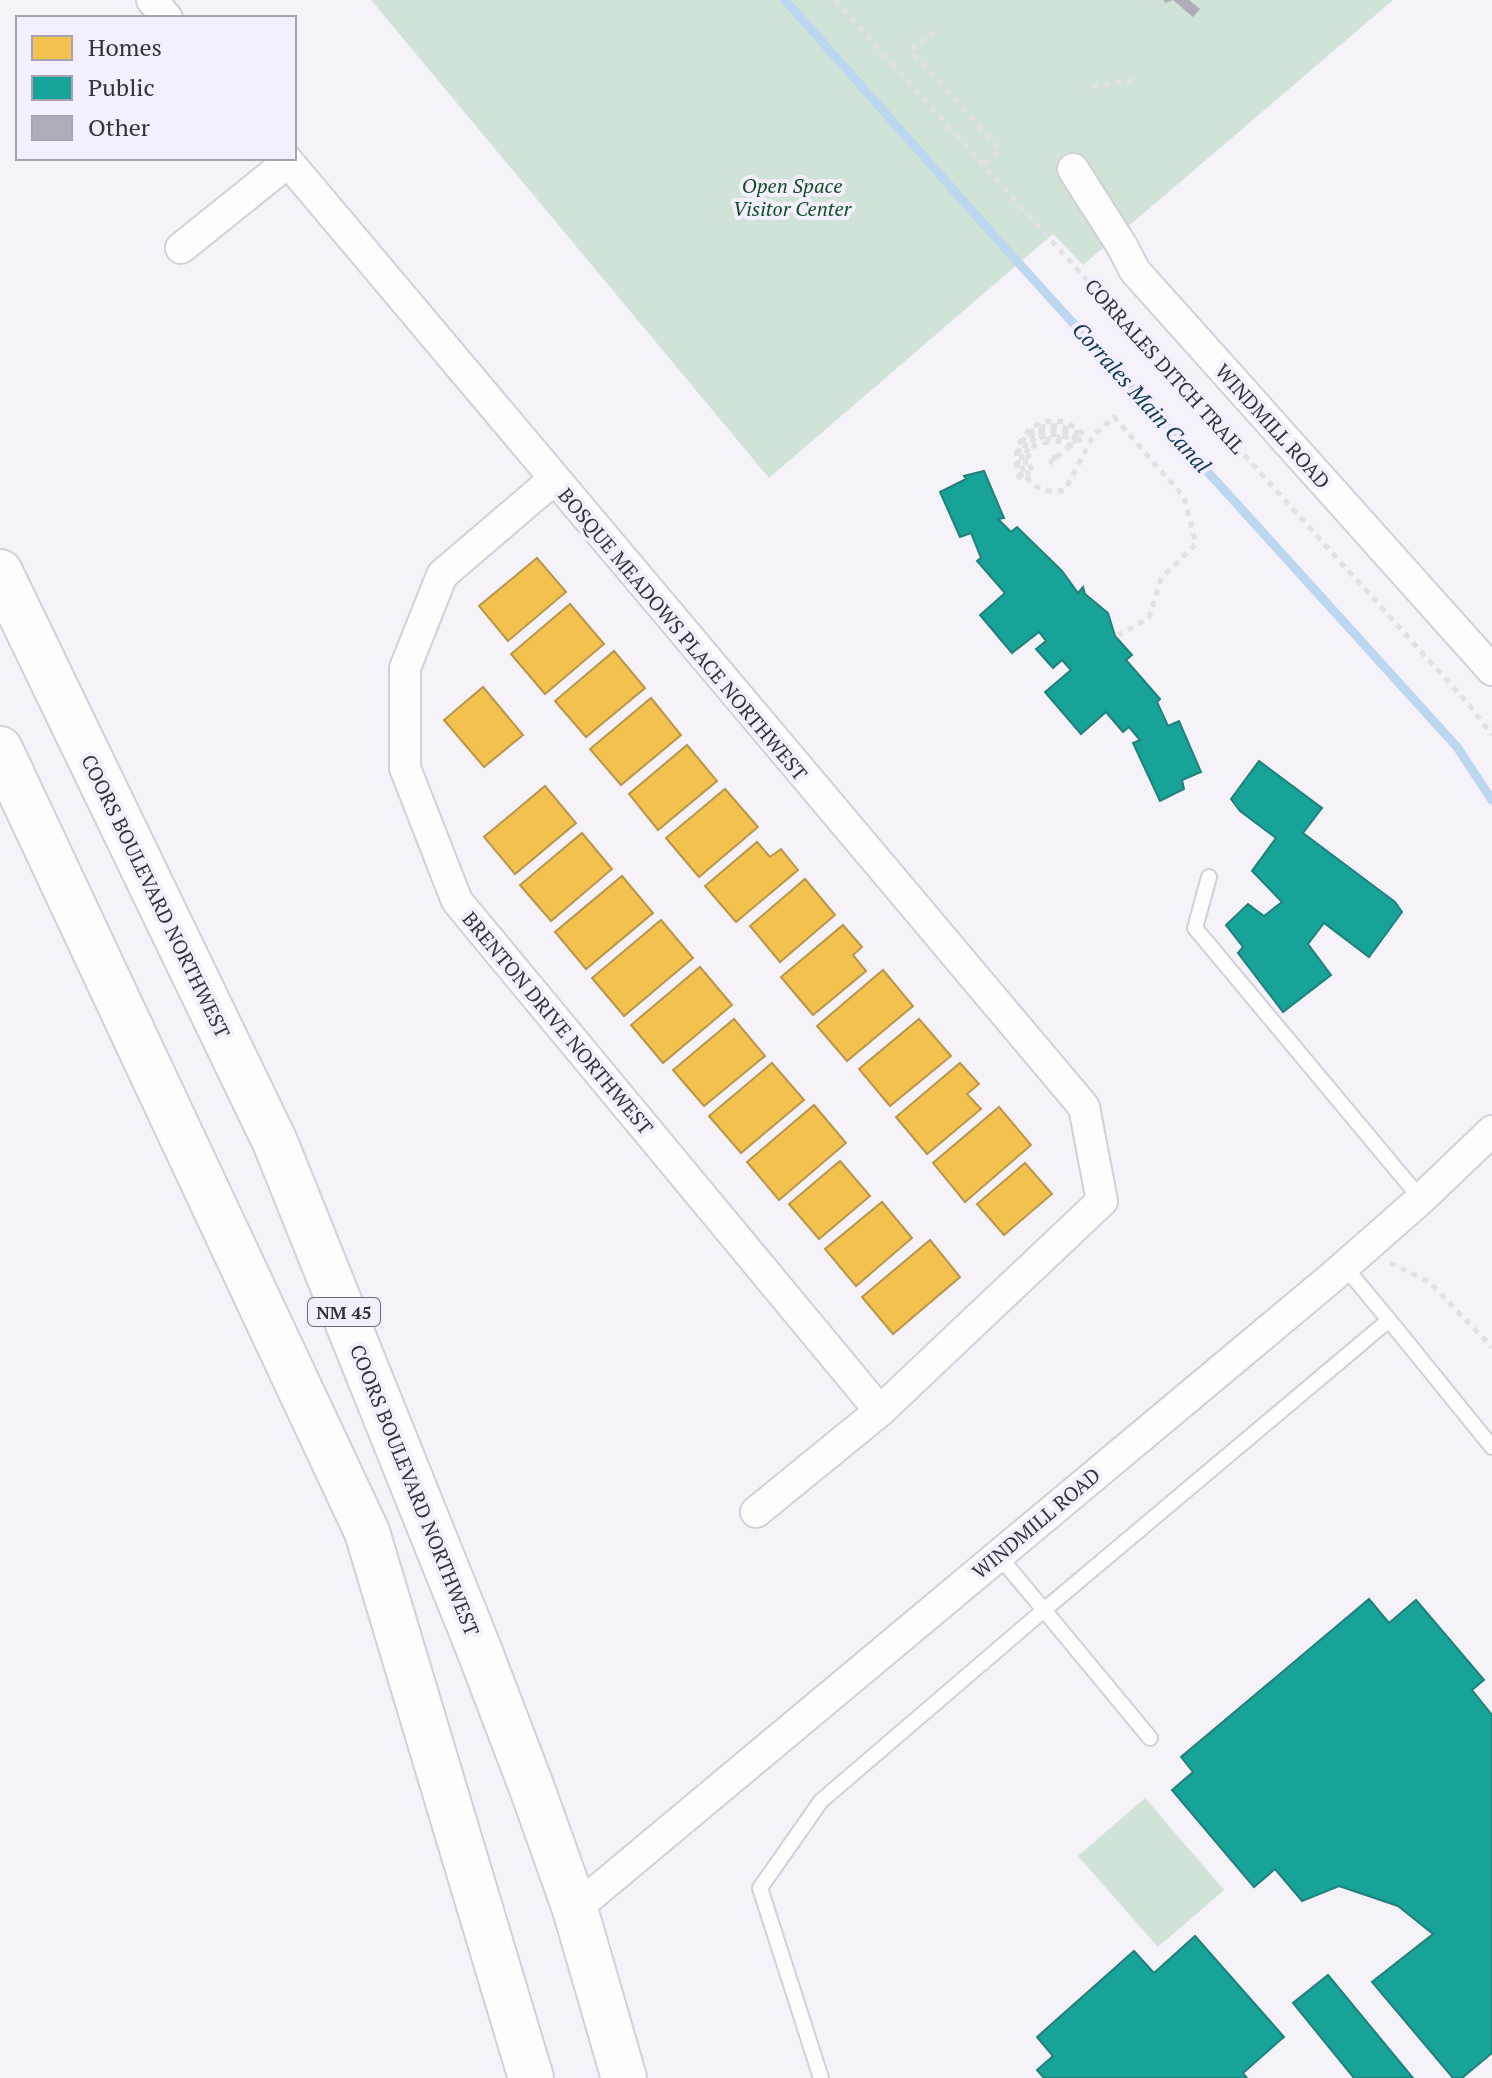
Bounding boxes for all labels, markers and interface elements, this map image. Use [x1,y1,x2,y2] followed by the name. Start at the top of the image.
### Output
[16,16,296,160] legend
[88,31,162,63] text: Homes
[88,71,155,103] text: Public
[88,111,151,143] text: Other
[733,172,852,222] park label: Open Space Visitor Center
[1079,273,1251,459] street label: CORRALES DITCH TRAIL
[1066,315,1218,479] water label: Corrales Main Canal
[1210,358,1336,494] street label: WINDMILL ROAD
[552,482,814,786] street label: BOSQUE MEADOWS PLACE NORTHWEST
[75,750,237,1042] street label: COORS BOULEVARD NORTHWEST
[457,906,659,1140] street label: BRENTON DRIVE NORTHWEST
[308,1298,380,1326] road number: NM 45
[344,1340,486,1640] street label: COORS BOULEVARD NORTHWEST
[966,1461,1106,1585] street label: WINDMILL ROAD

